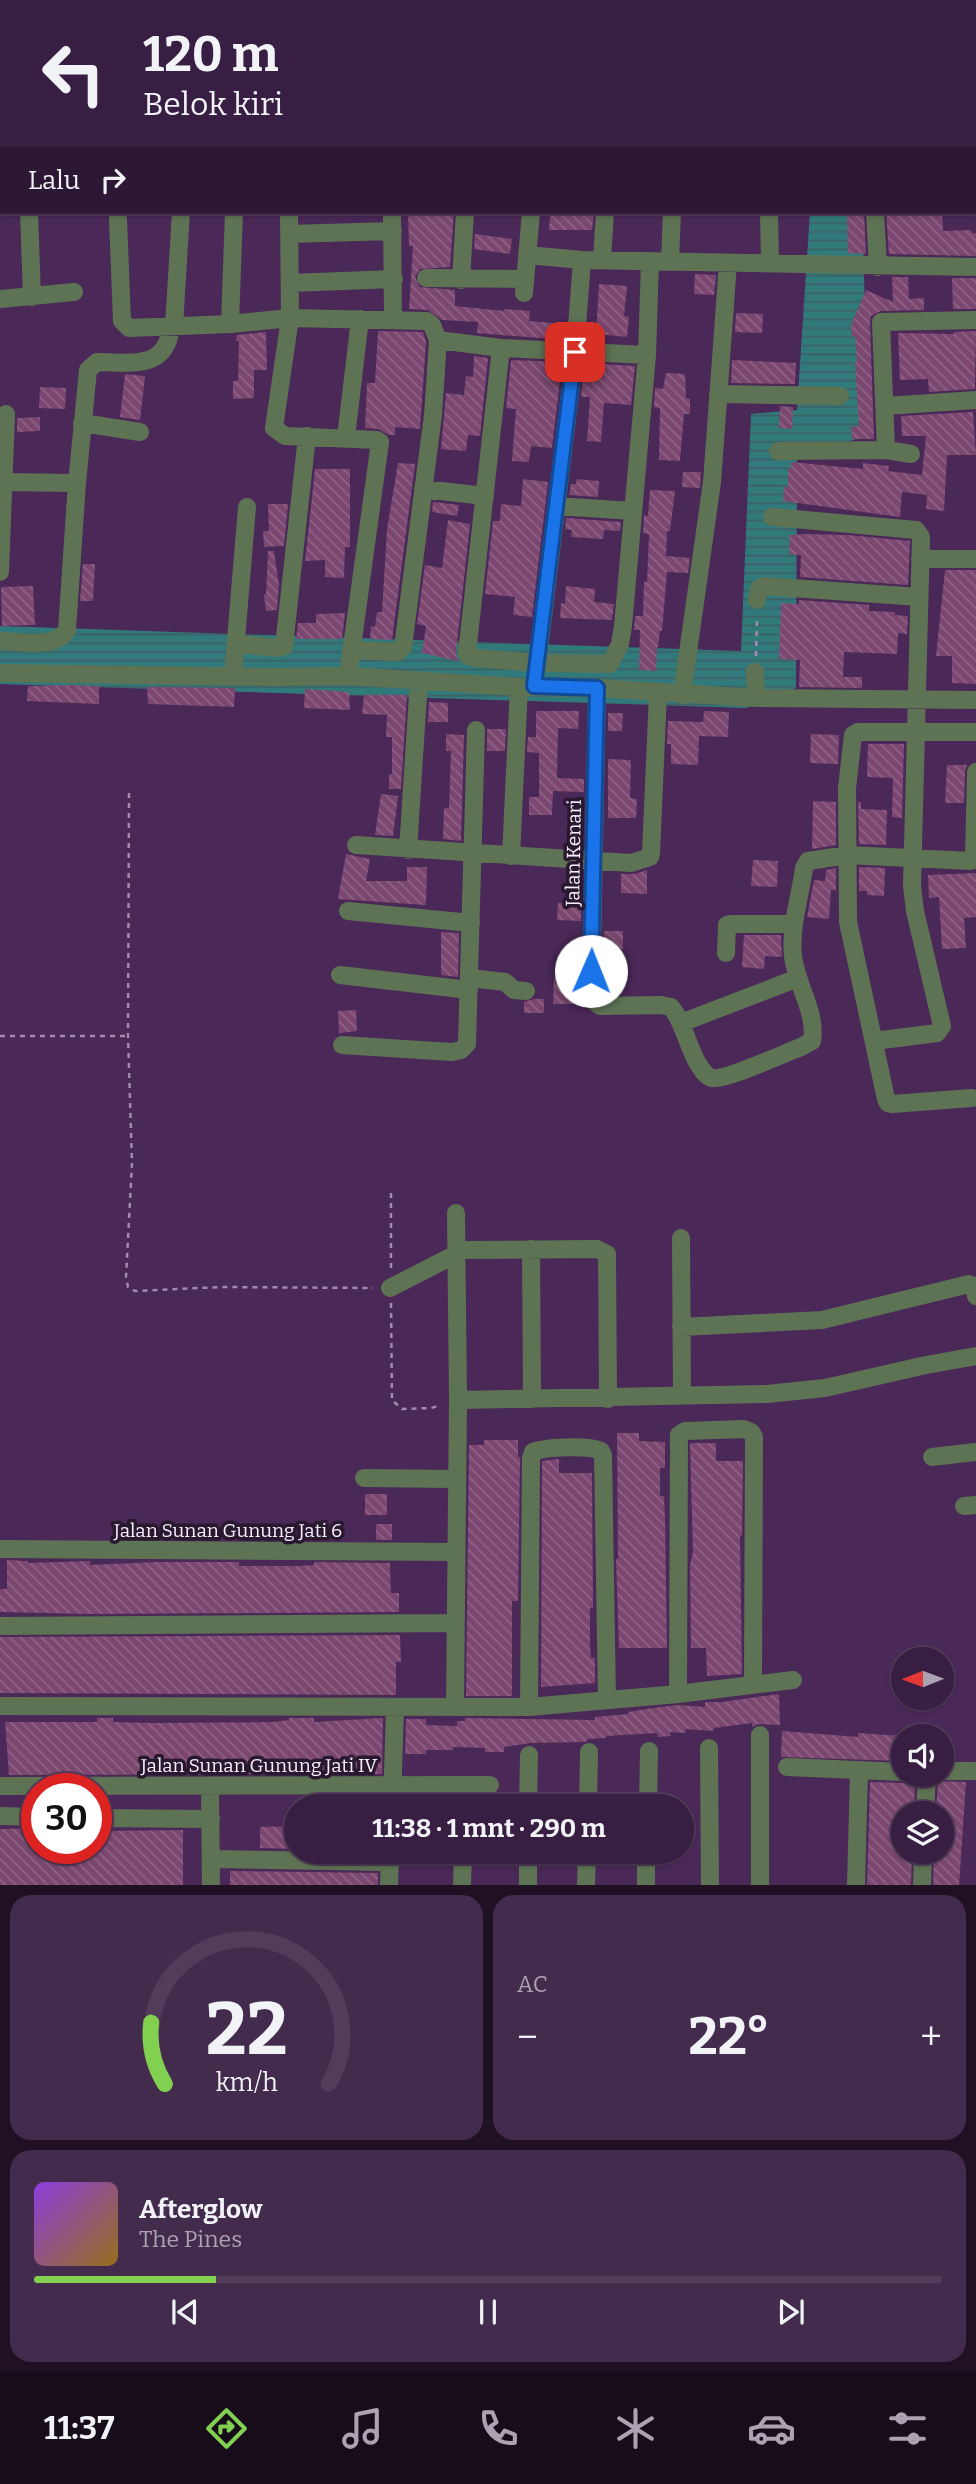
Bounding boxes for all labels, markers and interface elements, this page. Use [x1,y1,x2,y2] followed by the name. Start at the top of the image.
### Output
[143,25,278,84] text: 120 m
[28,28,119,119] icon: left
[143,85,283,123] text: Belok kiri
[94,161,132,199] icon: right
[28,165,80,196] text: Lalu
[545,322,605,382] pin
[556,333,594,371] icon: arrive
[561,799,586,908] street label: Jalan Kenari
[554,934,628,1008] position arrow
[113,1519,342,1542] street label: Jalan Sunan Gunung Jati 6
[891,1647,954,1710] north arrow
[891,1647,954,1864] map controls
[891,1724,954,1787] button: sound
[140,1754,378,1777] street label: Jalan Sunan Gunung Jati IV
[21,1773,112,1864] speed limit sign: 30
[891,1801,954,1864] button: layers
[372,1813,606,1844] text: 11:38 · 1 mnt · 290 m
[517,1970,548,1998] text: AC
[206,1986,287,2073] text: 22
[688,2005,770,2068] text: 22°
[517,2014,538,2060] text: −
[920,2014,942,2060] text: +
[216,2067,278,2097] text: km/h
[139,2194,262,2225] text: Afterglow
[139,2225,242,2253] text: The Pines
[166,2293,204,2331] icon: previous
[469,2293,507,2331] icon: pause
[772,2293,810,2331] icon: next
[202,2404,251,2453] icon: directions
[338,2404,387,2453] icon: music
[474,2404,523,2453] icon: phone
[611,2404,660,2453] icon: climate
[747,2404,796,2453] icon: car
[883,2404,932,2453] icon: filters
[44,2409,114,2447] text: 11:37

